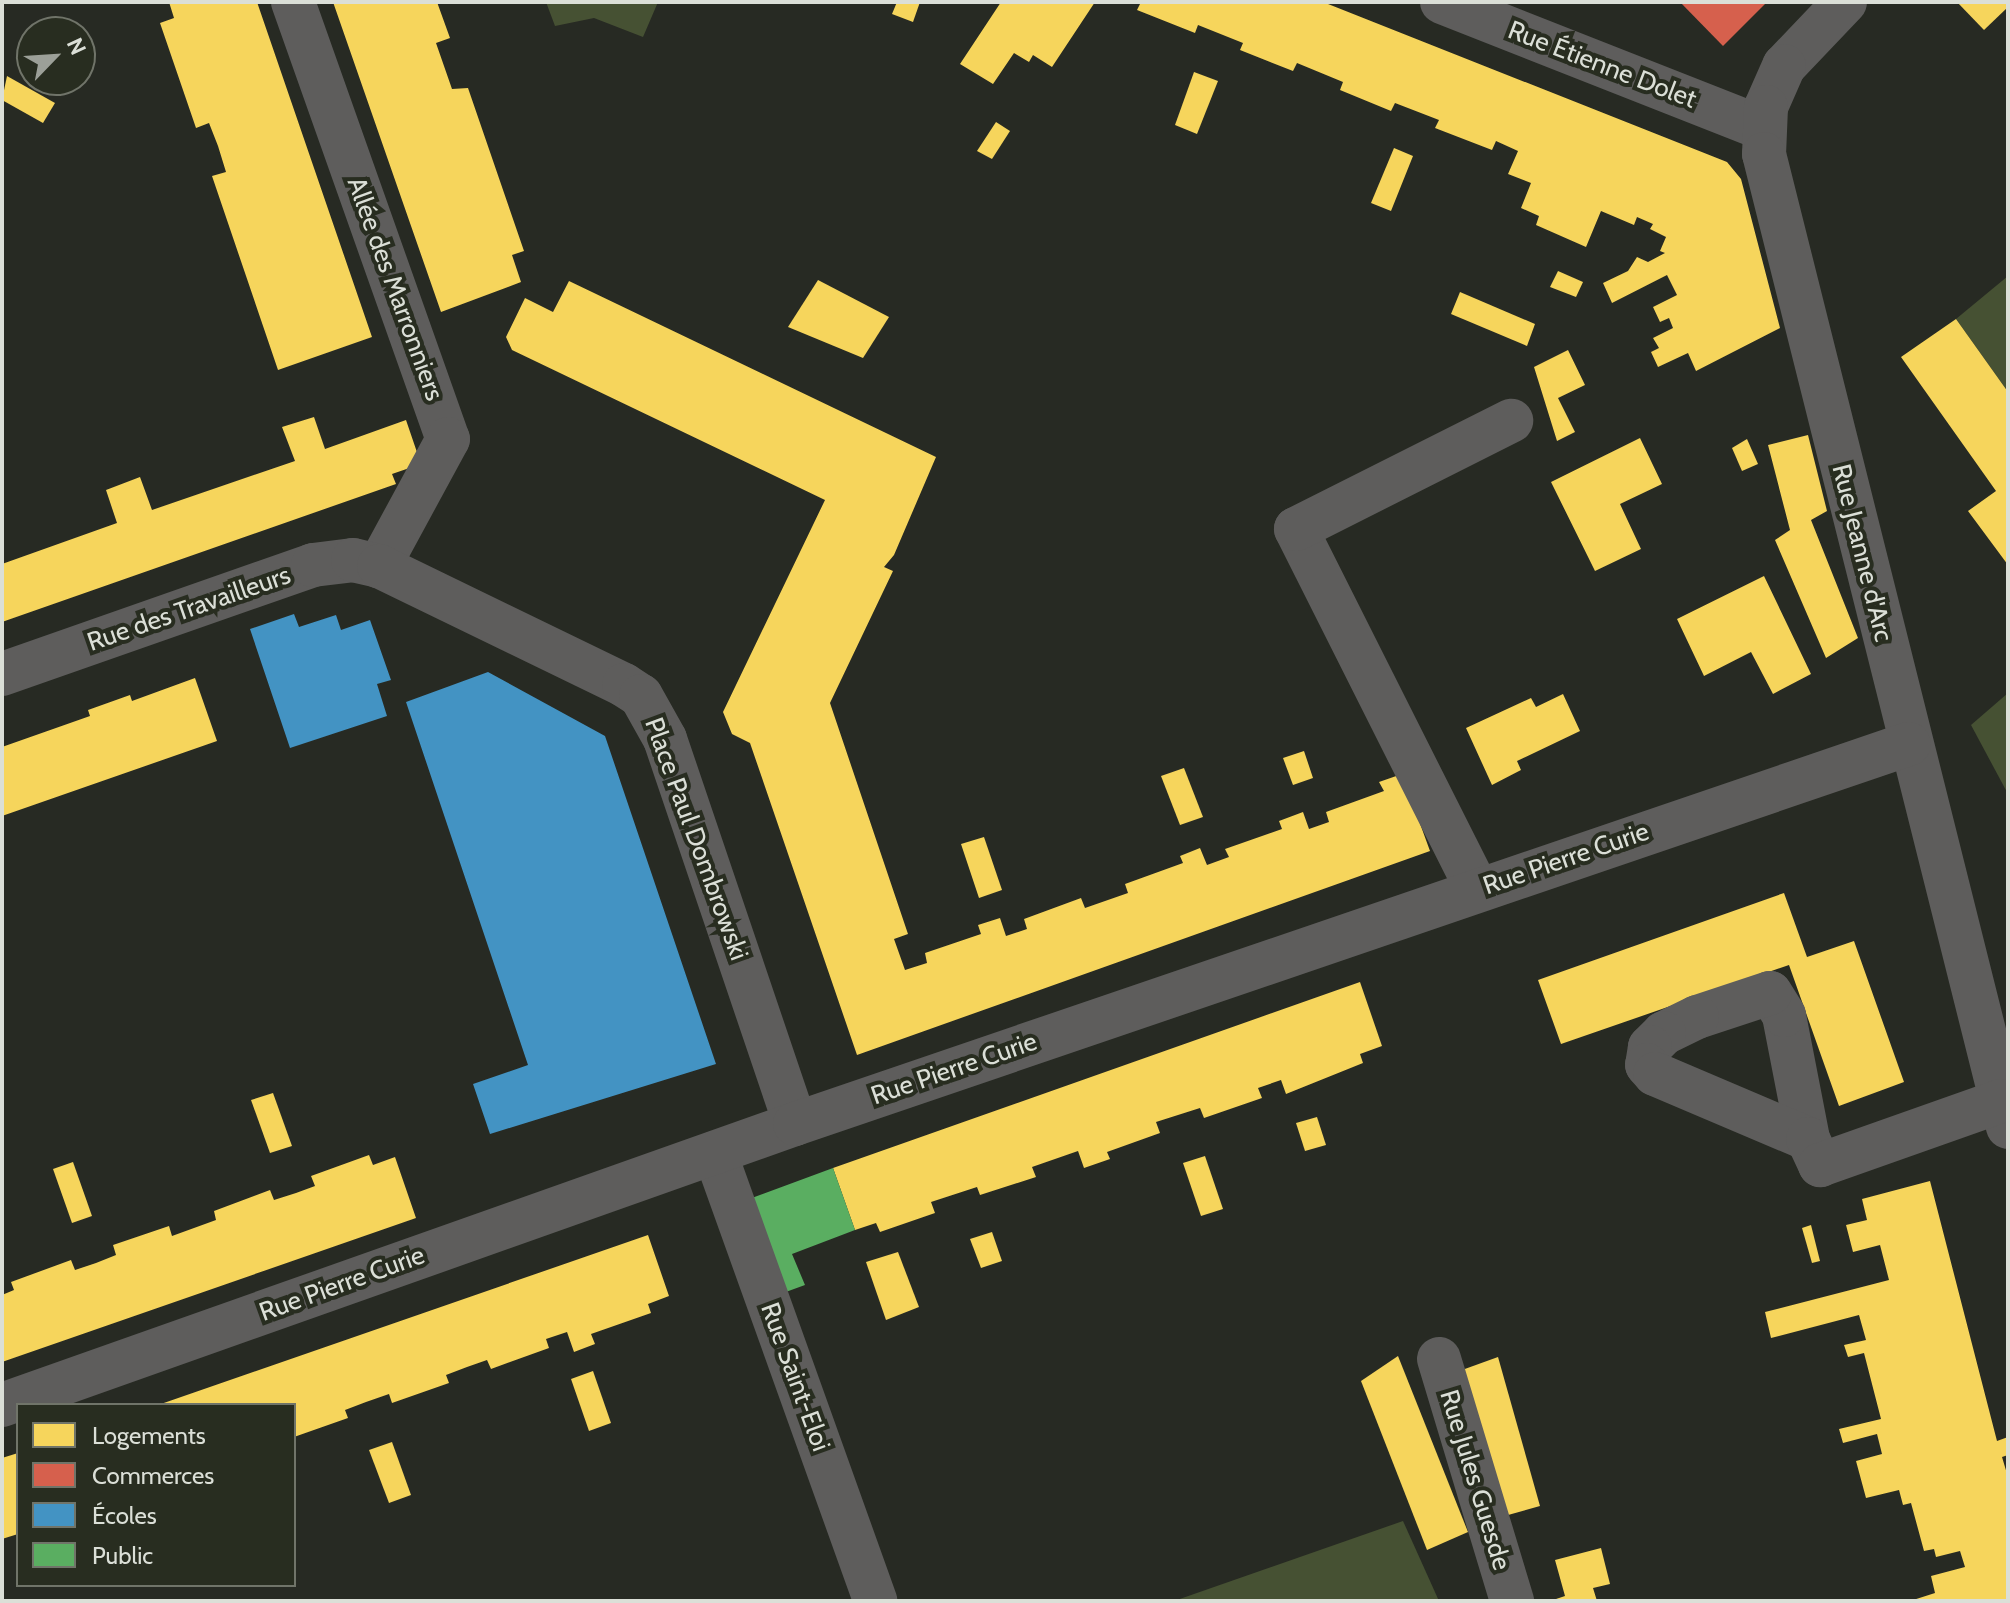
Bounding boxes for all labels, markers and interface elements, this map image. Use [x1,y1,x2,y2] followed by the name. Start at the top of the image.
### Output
[1503,15,1701,115] street label: Rue Étienne Dolet
[16,16,96,96] north arrow
[61,34,92,59] text: N
[340,173,450,405] street label: Allée des Marronniers
[1825,461,1899,645] street label: Rue Jeanne d'Arc
[83,560,295,658] street label: Rue des Travailleurs
[638,713,754,965] street label: Place Paul Dombrowski
[1479,816,1653,902] street label: Rue Pierre Curie
[867,1026,1041,1112] street label: Rue Pierre Curie
[255,1240,429,1328] street label: Rue Pierre Curie
[754,1299,836,1455] street label: Rue Saint-Eloi
[1433,1386,1517,1574] street label: Rue Jules Guesde
[16,1403,296,1587] legend
[92,1421,206,1450] text: Logements
[92,1461,214,1490] text: Commerces
[92,1501,157,1530] text: Écoles
[92,1541,153,1570] text: Public

